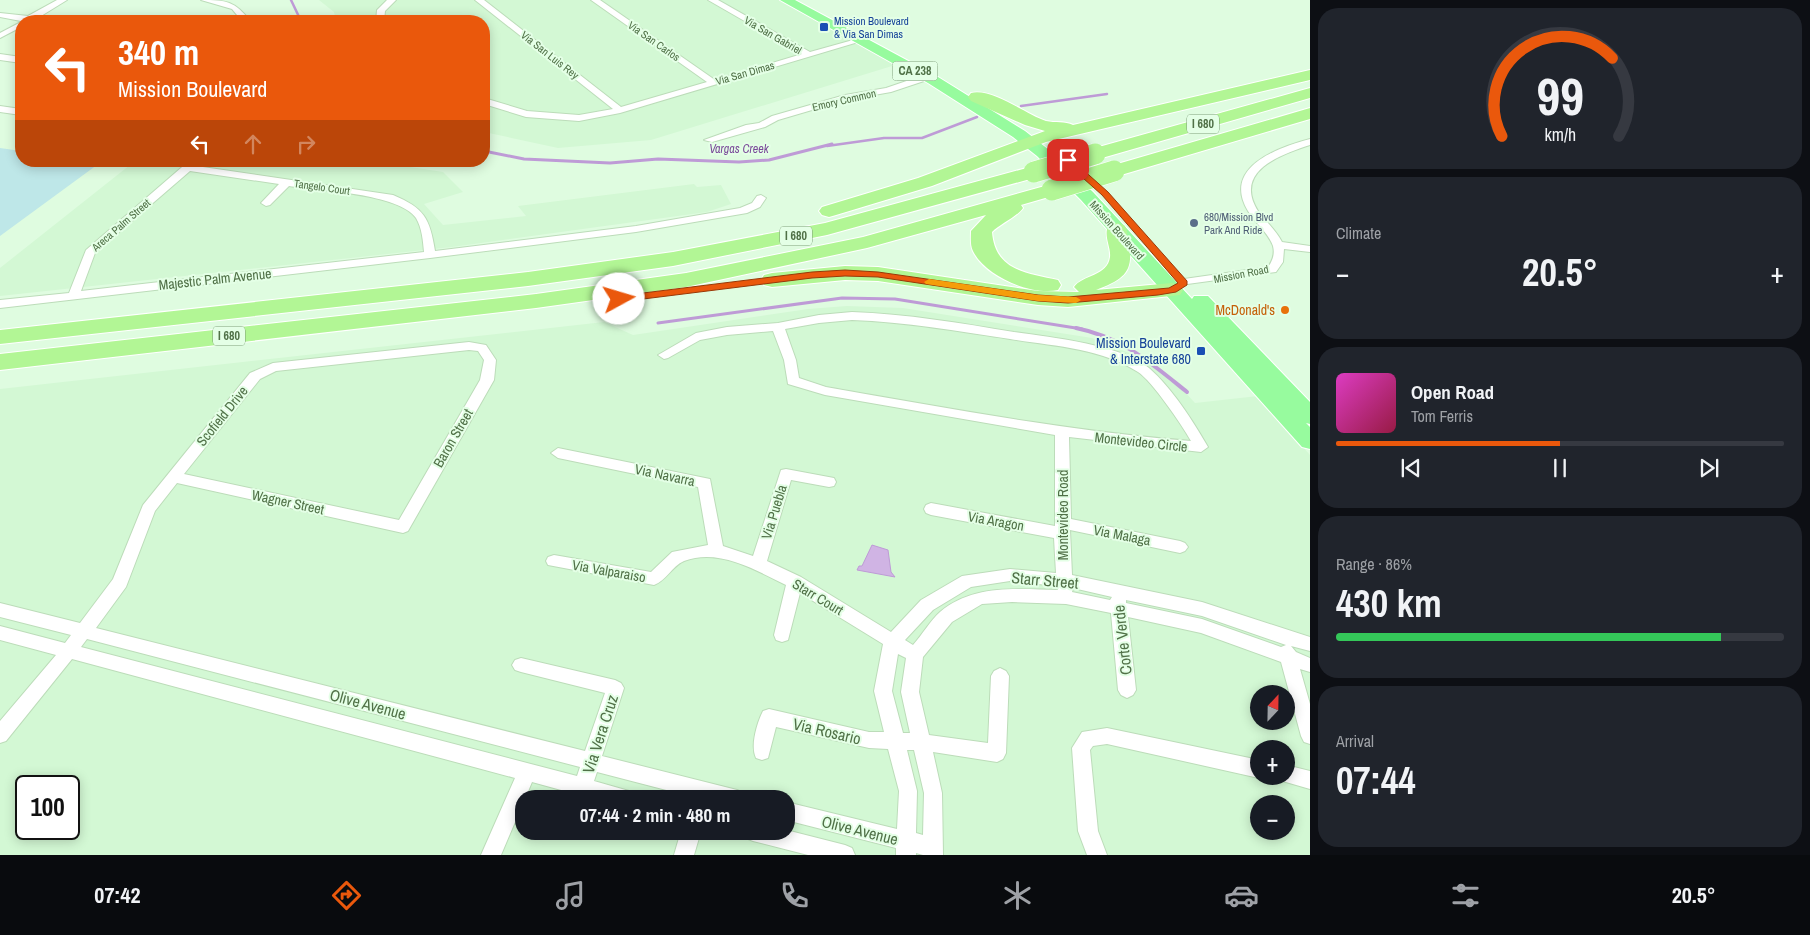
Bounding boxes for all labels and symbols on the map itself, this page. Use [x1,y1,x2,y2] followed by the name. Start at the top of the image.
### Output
[742,13,804,57] street label: Via San Gabriel
[834,14,909,41] place label: Mission Boulevard & Via San Dimas
[625,18,683,64] street label: Via San Carlos
[818,21,830,33] marker: Mission Boulevard & Via San Dimas
[518,28,582,82] street label: Via San Luis Rey
[714,58,776,88] street label: Via San Dimas
[892,61,938,80] road number: CA 238
[811,86,877,114] street label: Emory Common
[1187,115,1219,134] road number: I 680
[1047,139,1089,181] pin
[709,141,770,157] water label: Vargas Creek
[293,176,351,198] street label: Tangelo Court
[88,195,154,255] street label: Areca Palm Street
[1087,198,1147,262] street label: Mission Boulevard
[1204,210,1273,237] place label: 680/Mission Blvd Park And Ride
[1188,217,1200,229] marker: 680/Mission Blvd Park And Ride
[780,227,812,246] road number: I 680
[1212,262,1270,286] street label: Mission Road
[158,264,272,294] street label: Majestic Palm Avenue
[592,272,644,324] position arrow
[1215,301,1275,319] place label: McDonald's
[1279,304,1291,316] marker: McDonald's
[213,326,245,346] road number: I 680
[1096,334,1191,368] place label: Mission Boulevard & Interstate 680
[1195,345,1207,357] marker: Mission Boulevard & Interstate 680
[192,382,252,450] street label: Scofield Drive
[429,406,477,470] street label: Baron Street
[1094,428,1188,456] street label: Montevideo Circle
[633,460,697,490] street label: Via Navarra
[1054,470,1072,560] street label: Montevideo Road
[757,482,791,541] street label: Via Puebla
[250,486,326,518] street label: Wagner Street
[967,507,1025,535] street label: Via Aragon
[1092,521,1153,549] street label: Via Malaga
[571,556,647,586] street label: Via Valparaiso
[1011,566,1080,594] street label: Starr Street
[789,575,847,619] street label: Starr Court
[1107,604,1137,676] street label: Corte Verde
[328,683,408,725] street label: Olive Avenue
[1250,685,1295,730] north arrow
[577,691,623,776] street label: Via Vera Cruz
[791,713,863,749] street label: Via Rosario
[15,775,80,840] speed limit sign: 100
[820,810,900,850] street label: Olive Avenue

